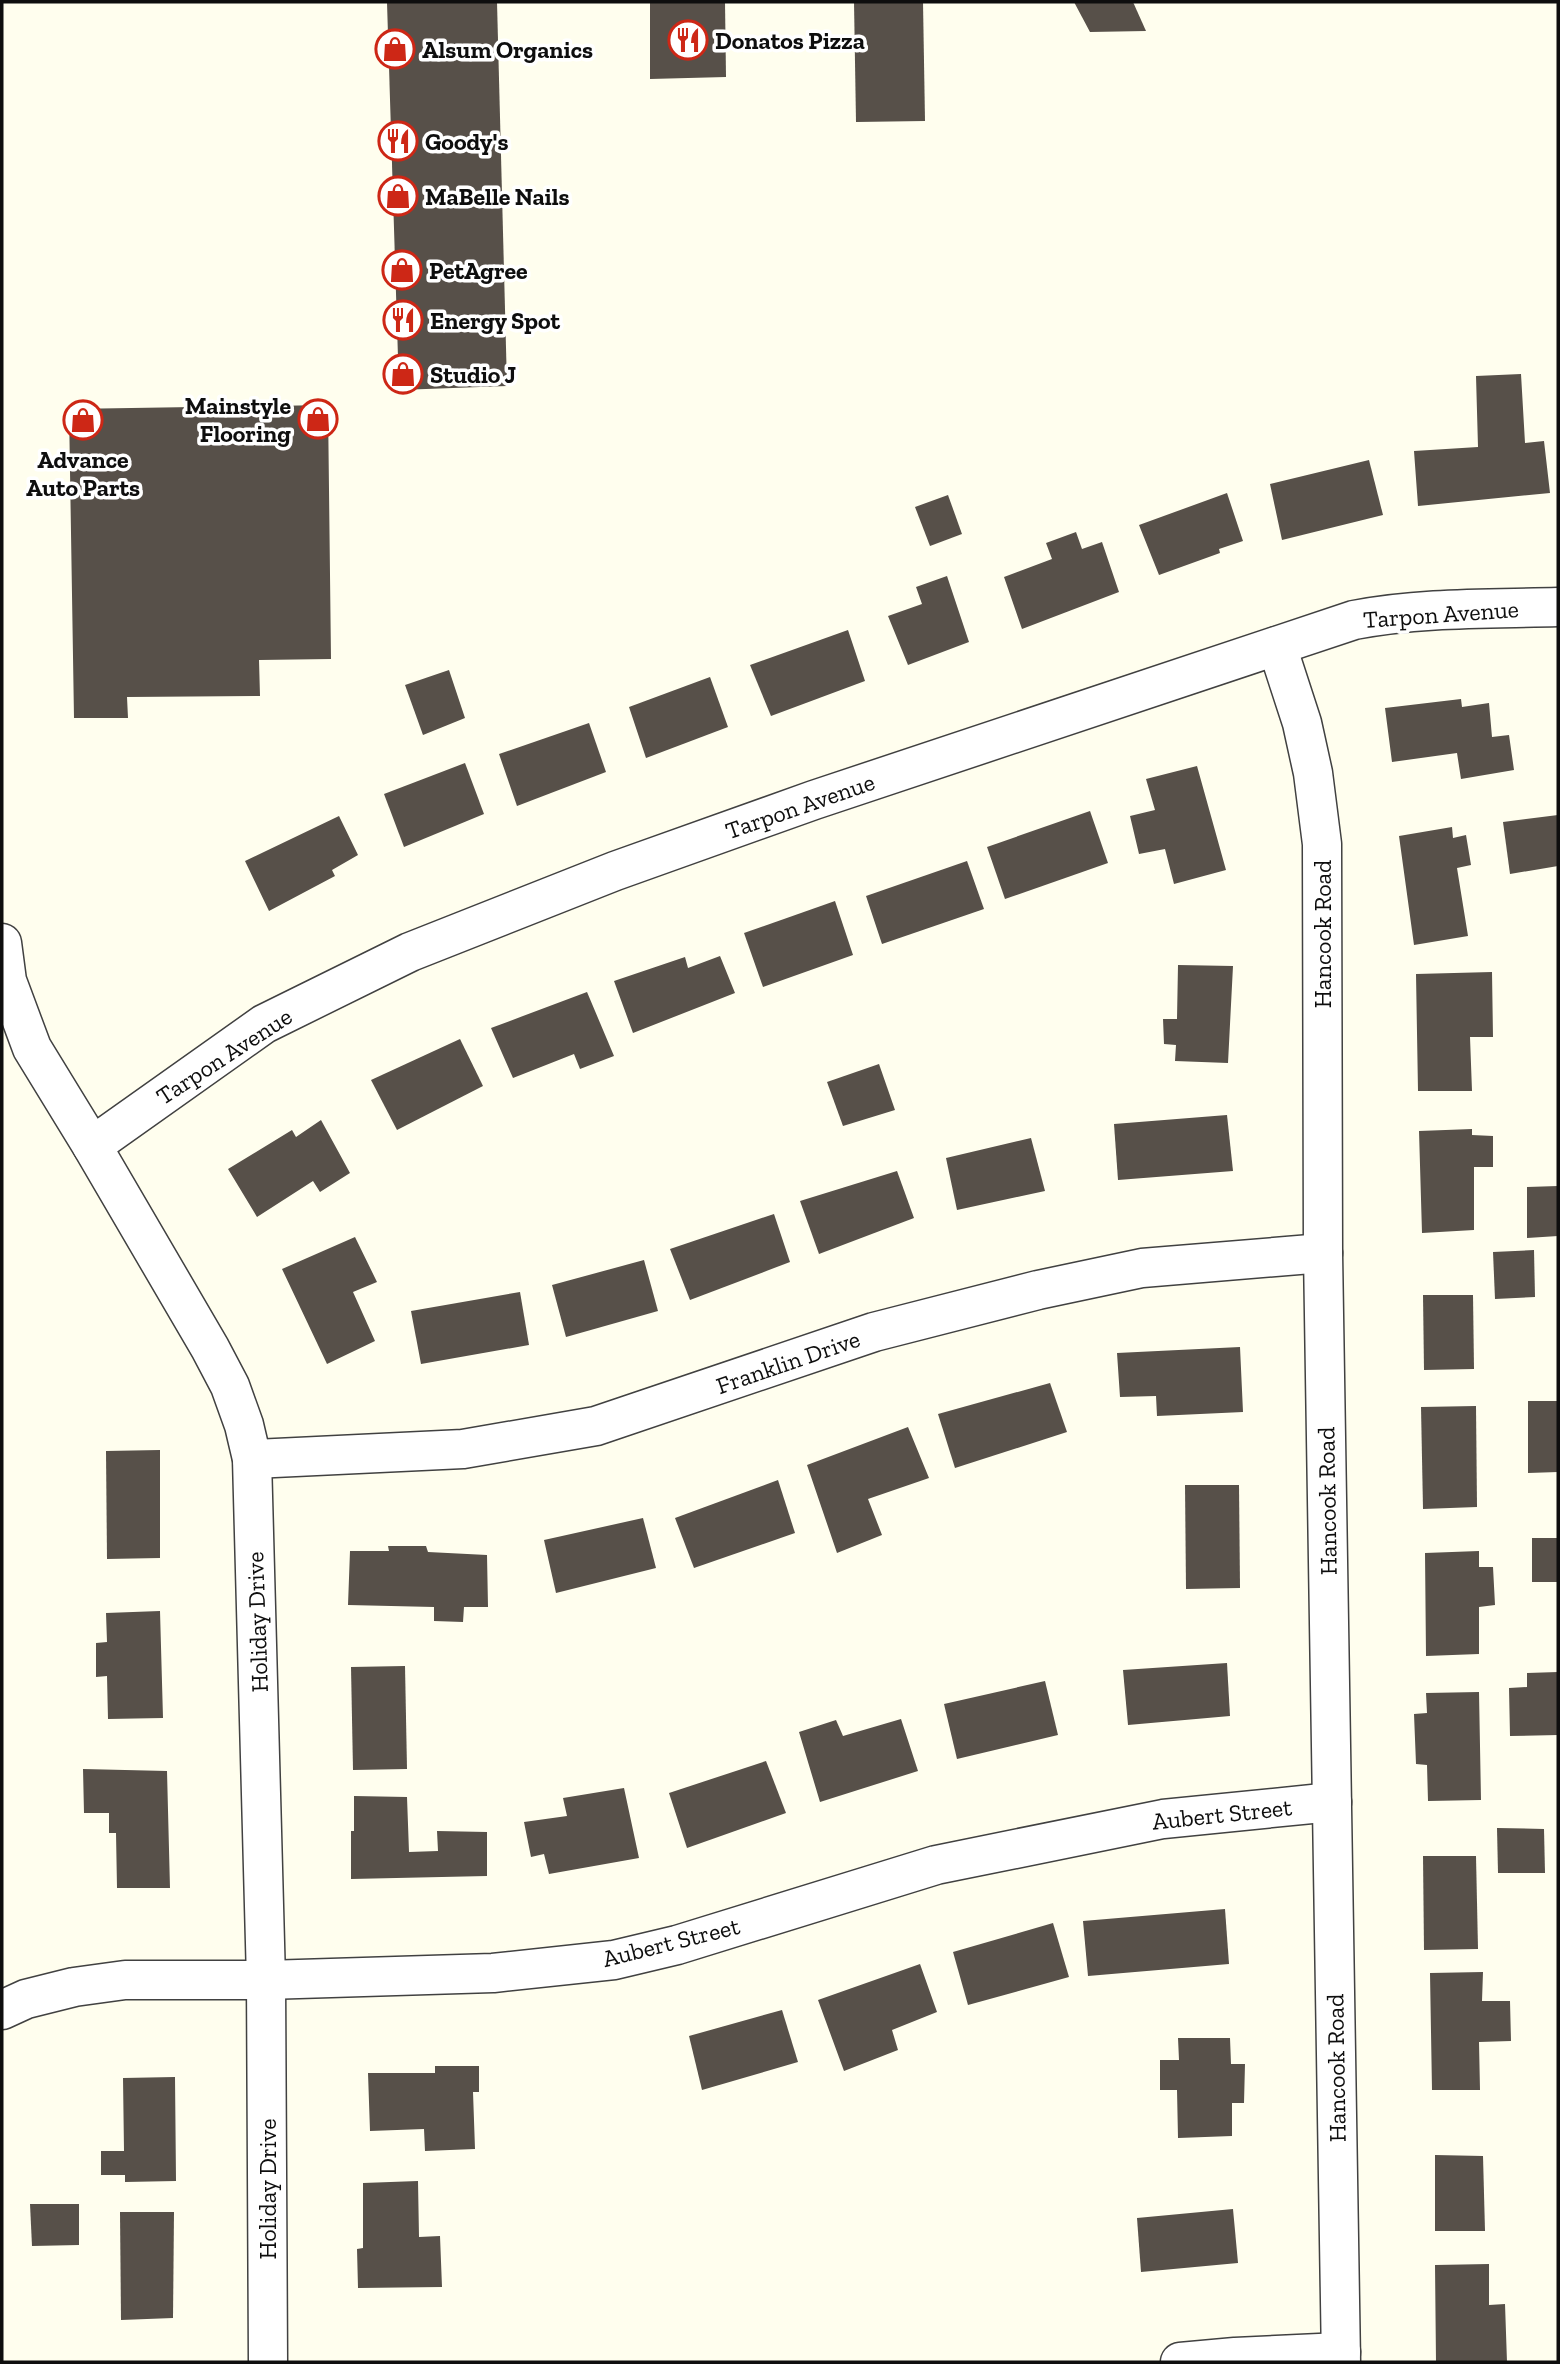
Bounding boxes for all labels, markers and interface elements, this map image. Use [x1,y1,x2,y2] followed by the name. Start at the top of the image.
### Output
[667,19,709,61] restaurant icon: Donatos Pizza
[715,26,865,55] place label: Donatos Pizza
[374,28,416,70] shop icon: Alsum Organics
[422,35,593,64] place label: Alsum Organics
[377,120,419,162] restaurant icon: Goody's
[425,127,509,156] place label: Goody's
[377,175,419,217] shop icon: MaBelle Nails
[425,182,570,211] place label: MaBelle Nails
[381,249,423,291] shop icon: PetAgree
[429,256,528,285] place label: PetAgree
[382,299,424,341] restaurant icon: Energy Spot
[430,306,561,335] place label: Energy Spot
[382,353,424,395] shop icon: Studio J
[430,360,516,389] place label: Studio J
[185,391,291,448] place label: Mainstyle Flooring
[297,398,339,440] shop icon: Mainstyle Flooring
[62,399,104,441] shop icon: Advance Auto Parts
[26,445,140,502] place label: Advance Auto Parts
[1362,594,1520,634] street label: Tarpon Avenue
[722,767,878,845] street label: Tarpon Avenue
[1308,860,1337,1008] street label: Hancook Road
[151,1001,297,1111] street label: Tarpon Avenue
[712,1324,864,1400] street label: Franklin Drive
[1311,1427,1343,1575] street label: Hancook Road
[240,1551,274,1693] street label: Holiday Drive
[1151,1792,1293,1836] street label: Aubert Street
[599,1911,743,1973] street label: Aubert Street
[1320,1994,1352,2142] street label: Hancook Road
[253,2119,282,2259] street label: Holiday Drive

